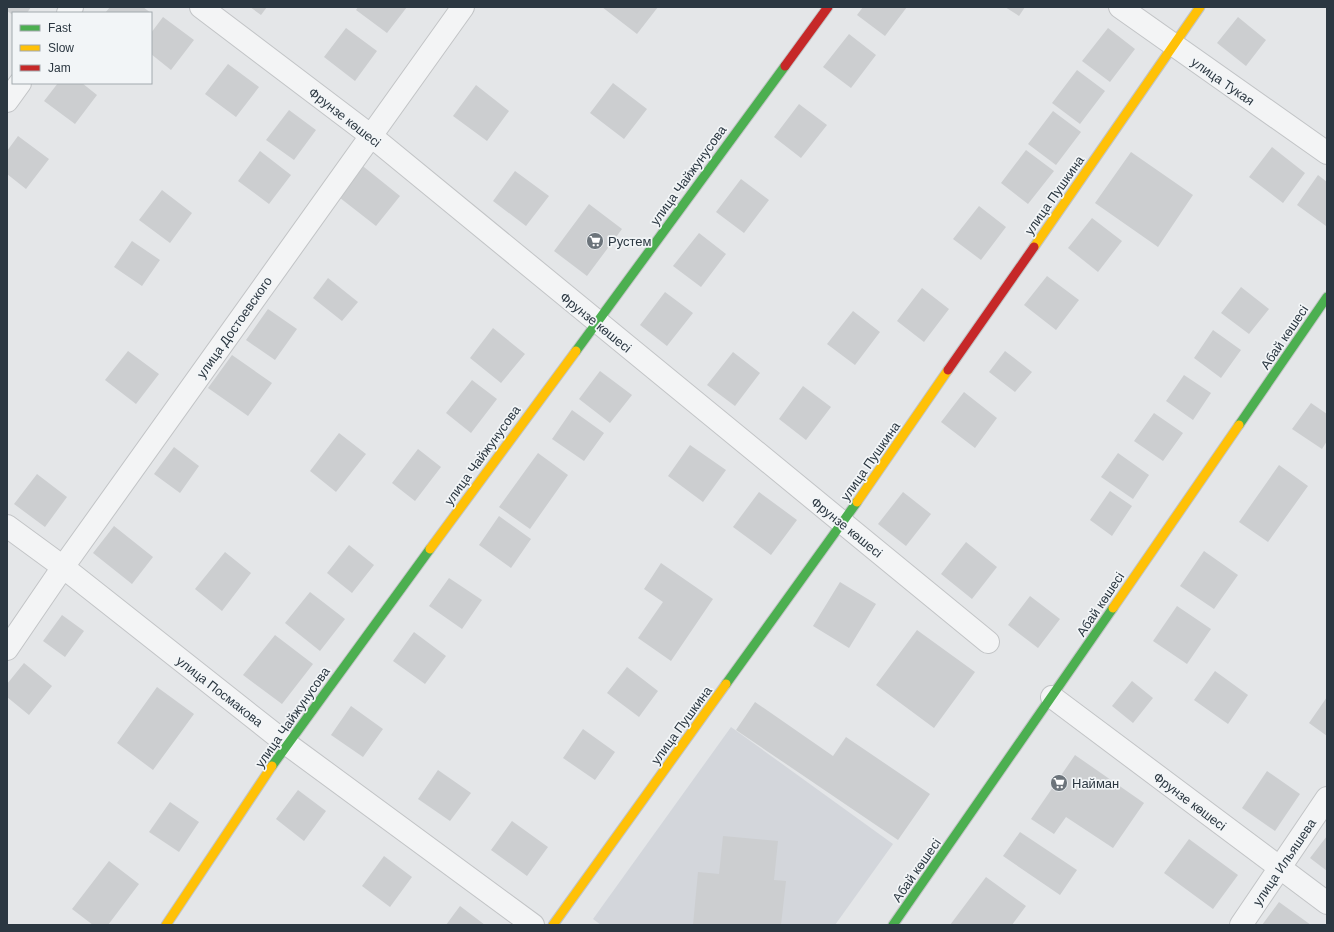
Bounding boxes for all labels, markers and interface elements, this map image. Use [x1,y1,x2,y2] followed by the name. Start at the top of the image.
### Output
[12,12,152,84] legend
[48,21,72,35] text: Fast
[48,41,74,55] text: Slow
[1188,54,1257,109] street label: улица Тукая
[48,61,71,75] text: Jam
[306,85,384,150] street label: Фрунзе көшесі
[647,122,730,228] street label: улица Чайжунусова
[1022,152,1088,238] street label: улица Пушкина
[585,231,605,251] supermarket icon: Рустем
[608,234,652,249] place label: Рустем
[194,274,275,381] street label: улица Достоевского
[557,289,634,356] street label: Фрунзе көшесі
[1258,302,1311,372] street label: Абай көшесі
[441,402,524,508] street label: улица Чайжунусова
[838,418,904,504] street label: улица Пушкина
[808,494,885,561] street label: Фрунзе көшесі
[1074,569,1127,639] street label: Абай көшесі
[173,653,267,730] street label: улица Посмакова
[252,664,333,770] street label: улица Чайжунусова
[648,683,715,767] street label: улица Пушкина
[1150,769,1229,834] street label: Фрунзе көшесі
[1049,773,1069,793] supermarket icon: Найман
[1072,776,1119,791] place label: Найман
[1250,815,1320,909] street label: улица Ильяшева
[889,836,944,905] street label: Абай көшесі

